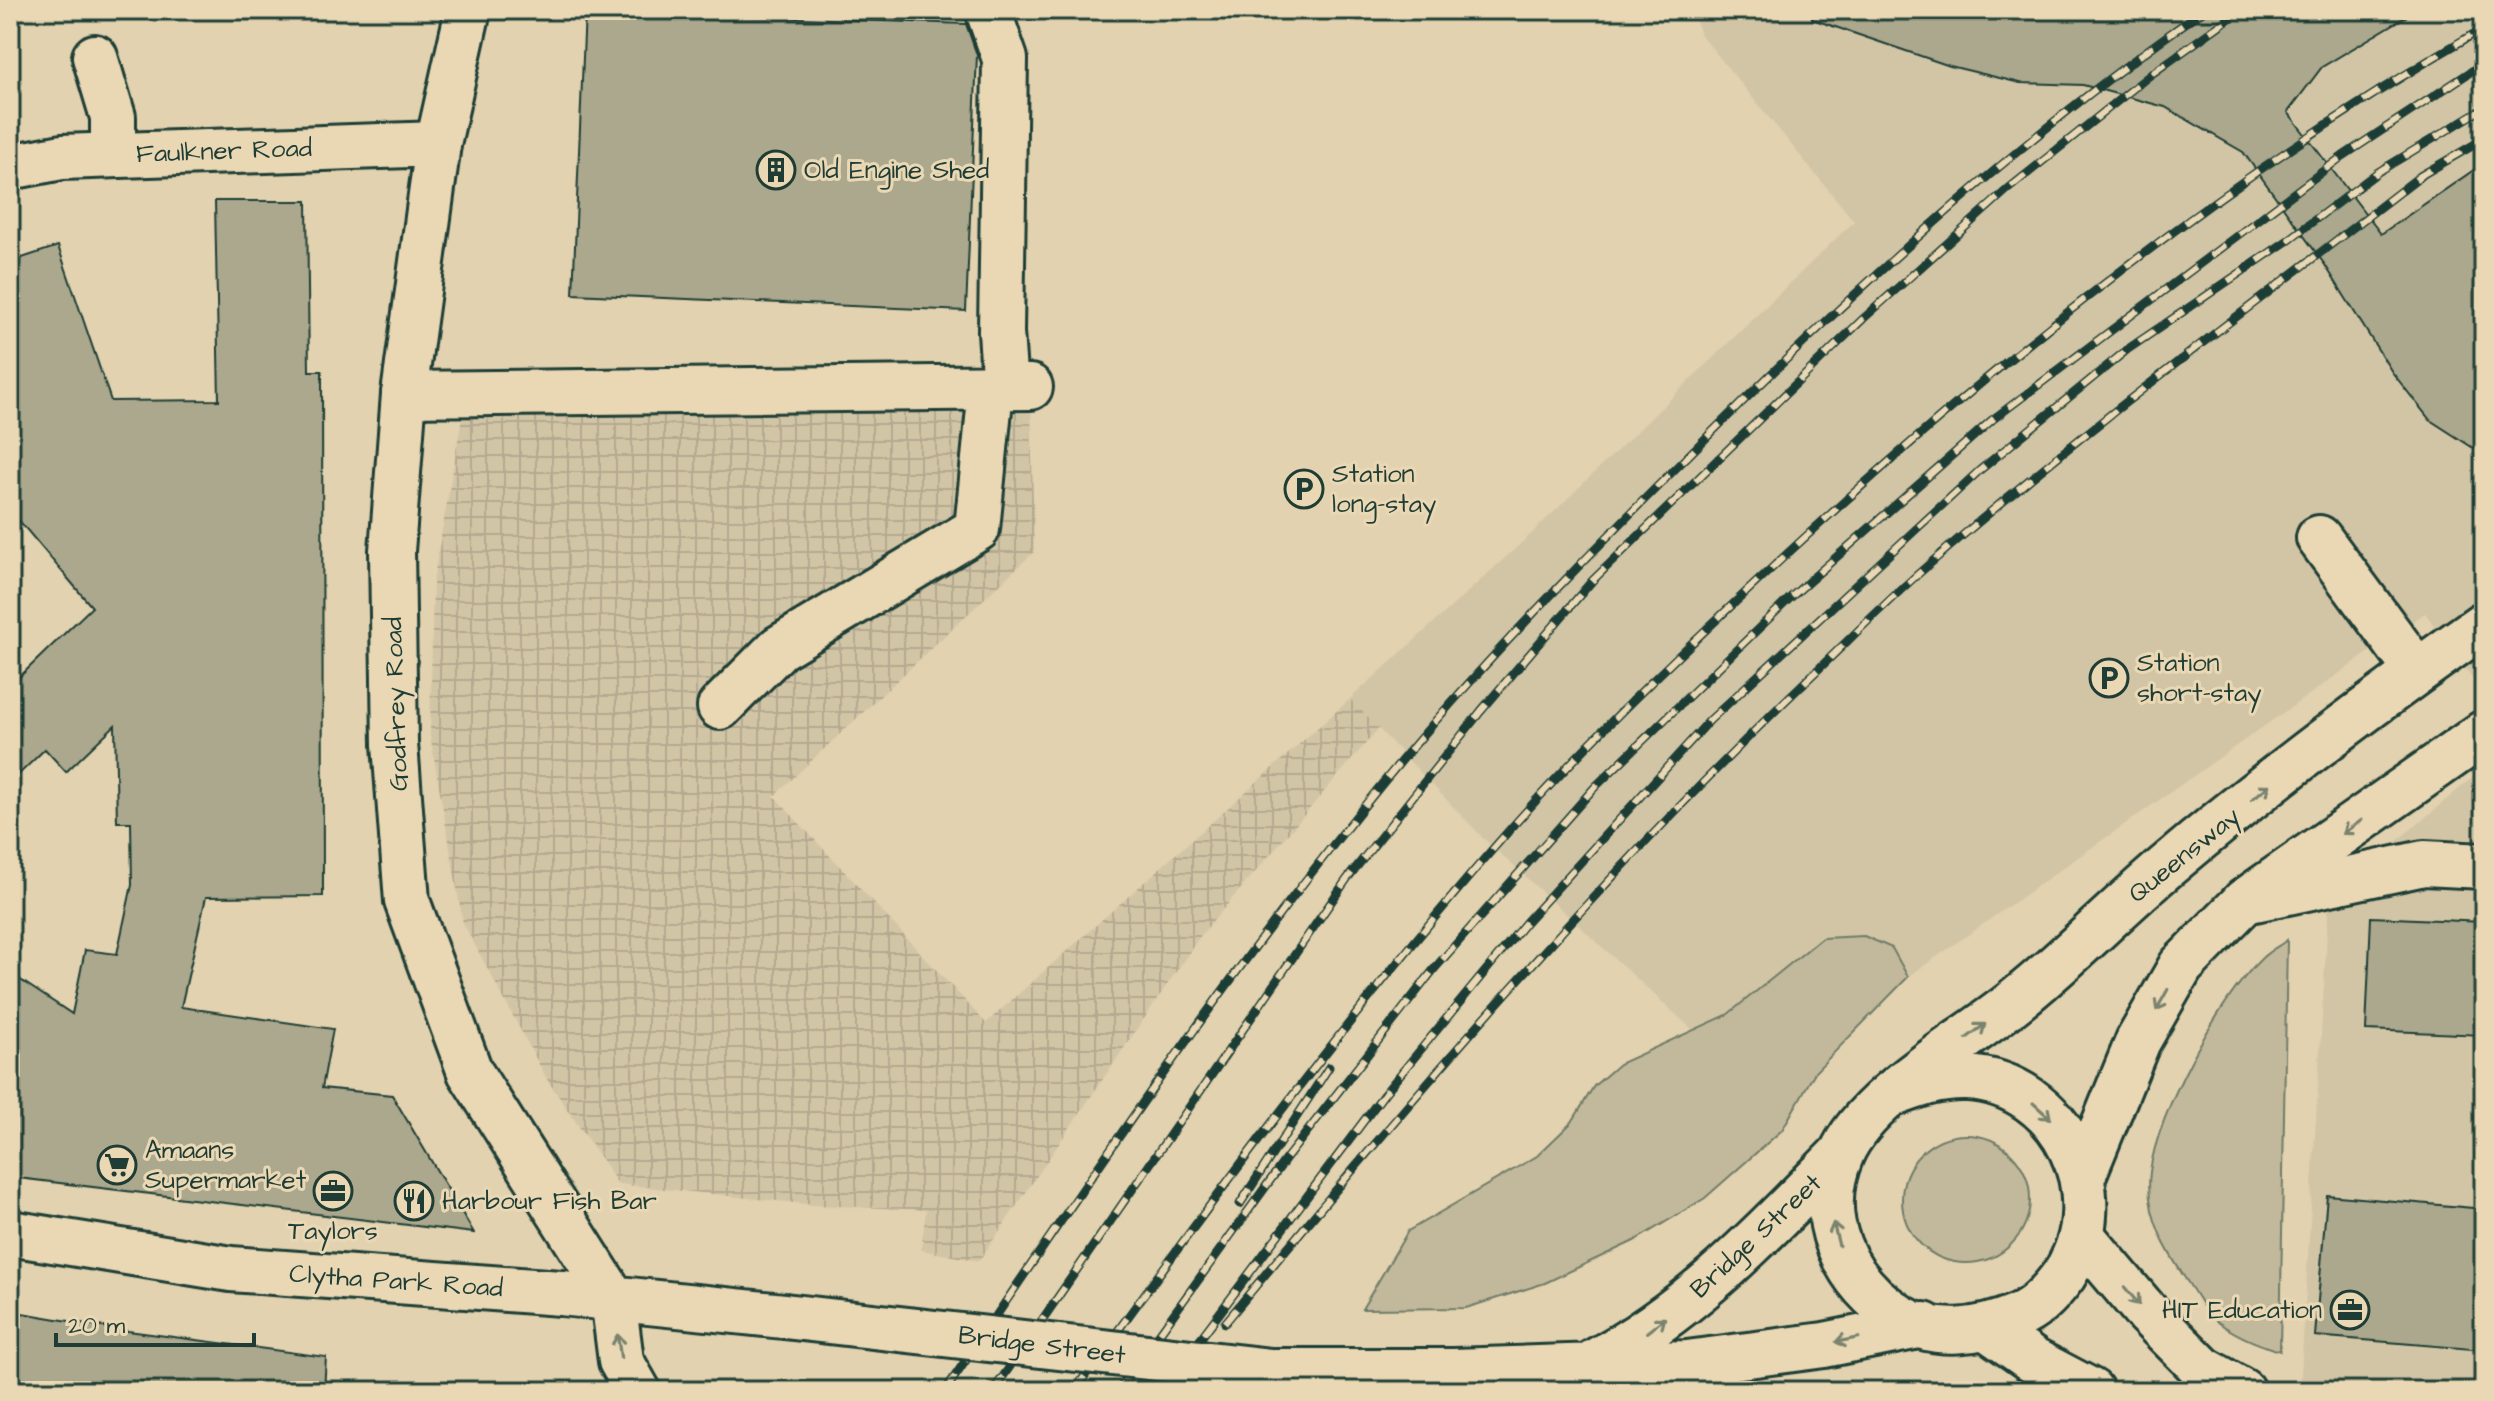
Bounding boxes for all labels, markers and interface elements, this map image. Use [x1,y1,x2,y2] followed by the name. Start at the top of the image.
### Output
[135,130,313,172] street label: Faulkner Road
[755,149,797,191] building icon: Old Engine Shed
[804,152,989,190] place label: Old Engine Shed
[1332,456,1436,524] place label: Station long-stay
[1283,468,1325,510] parking icon: Station long-stay
[375,616,419,792] street label: Godfrey Road
[2137,645,2262,713] place label: Station short-stay
[2088,657,2130,699] parking icon: Station short-stay
[2250,784,2271,801] one-way arrow
[2120,799,2249,913] street label: Queensway
[2341,819,2363,835] one-way arrow
[2154,988,2170,1011] one-way arrow
[1965,1022,1986,1039] one-way arrow
[2031,1101,2051,1119] one-way arrow
[145,1132,307,1198] place label: Amaans Supermarket
[96,1144,138,1186] supermarket icon: Amaans Supermarket
[1682,1165,1831,1308] street label: Bridge Street
[312,1170,354,1212] office icon: Taylors
[393,1180,435,1222] restaurant icon: Harbour Fish Bar
[442,1183,657,1219] place label: Harbour Fish Bar
[288,1213,378,1251] place label: Taylors
[1828,1222,1843,1248] one-way arrow
[288,1256,504,1308] street label: Clytha Park Road
[2123,1285,2141,1305] one-way arrow
[2329,1289,2371,1331] office icon: HIT Education
[2162,1292,2322,1328] place label: HIT Education
[56,1297,254,1347] scale bar
[68,1309,125,1343] text: 20 m
[956,1317,1128,1375] street label: Bridge Street
[1645,1317,1666,1334] one-way arrow
[1835,1333,1860,1348] one-way arrow
[611,1334,626,1360] one-way arrow

